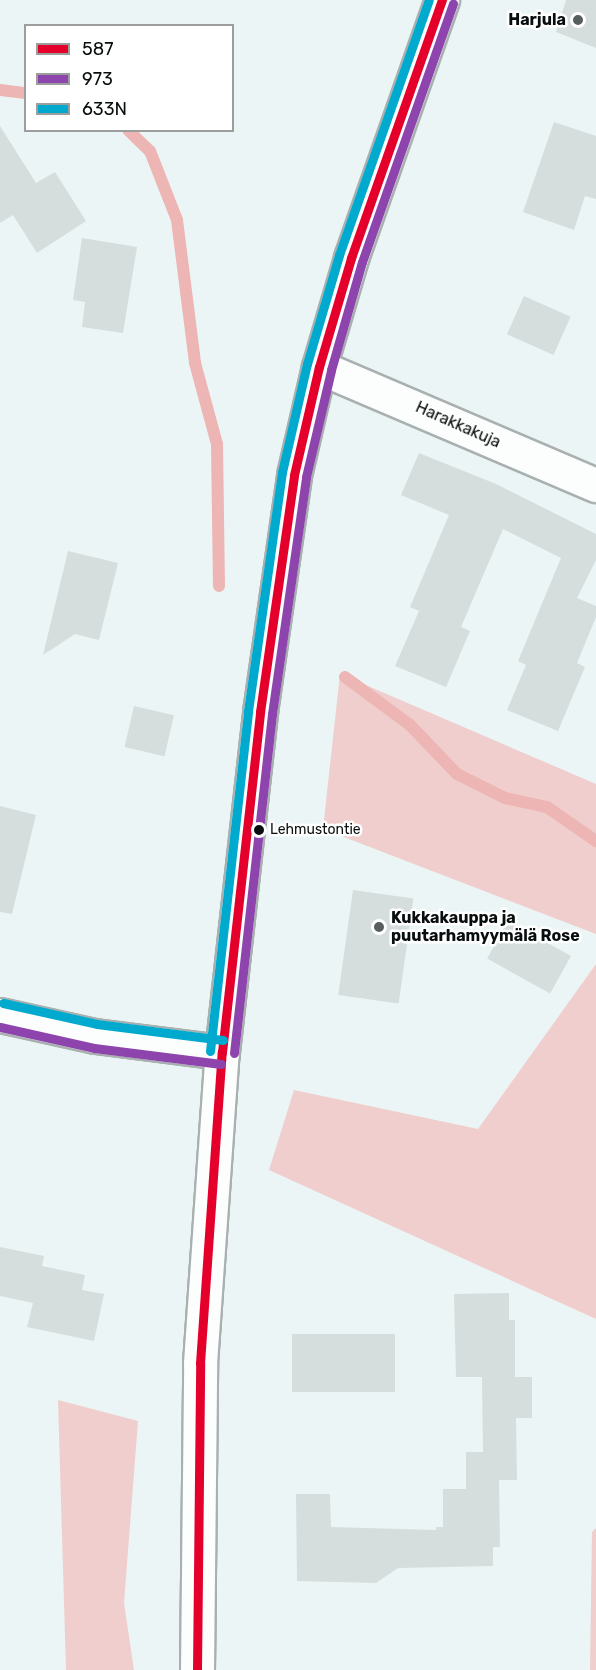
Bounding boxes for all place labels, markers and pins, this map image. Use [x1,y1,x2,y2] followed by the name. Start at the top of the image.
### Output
[508,10,566,30] place label: Harjula
[571,13,585,27] marker: Harjula
[270,822,361,838] place label: Lehmustontie
[253,824,265,836] marker: Lehmustontie
[391,908,580,946] place label: Kukkakauppa ja puutarhamyymälä Rose
[372,920,386,934] marker: Kukkakauppa ja puutarhamyymälä Rose

